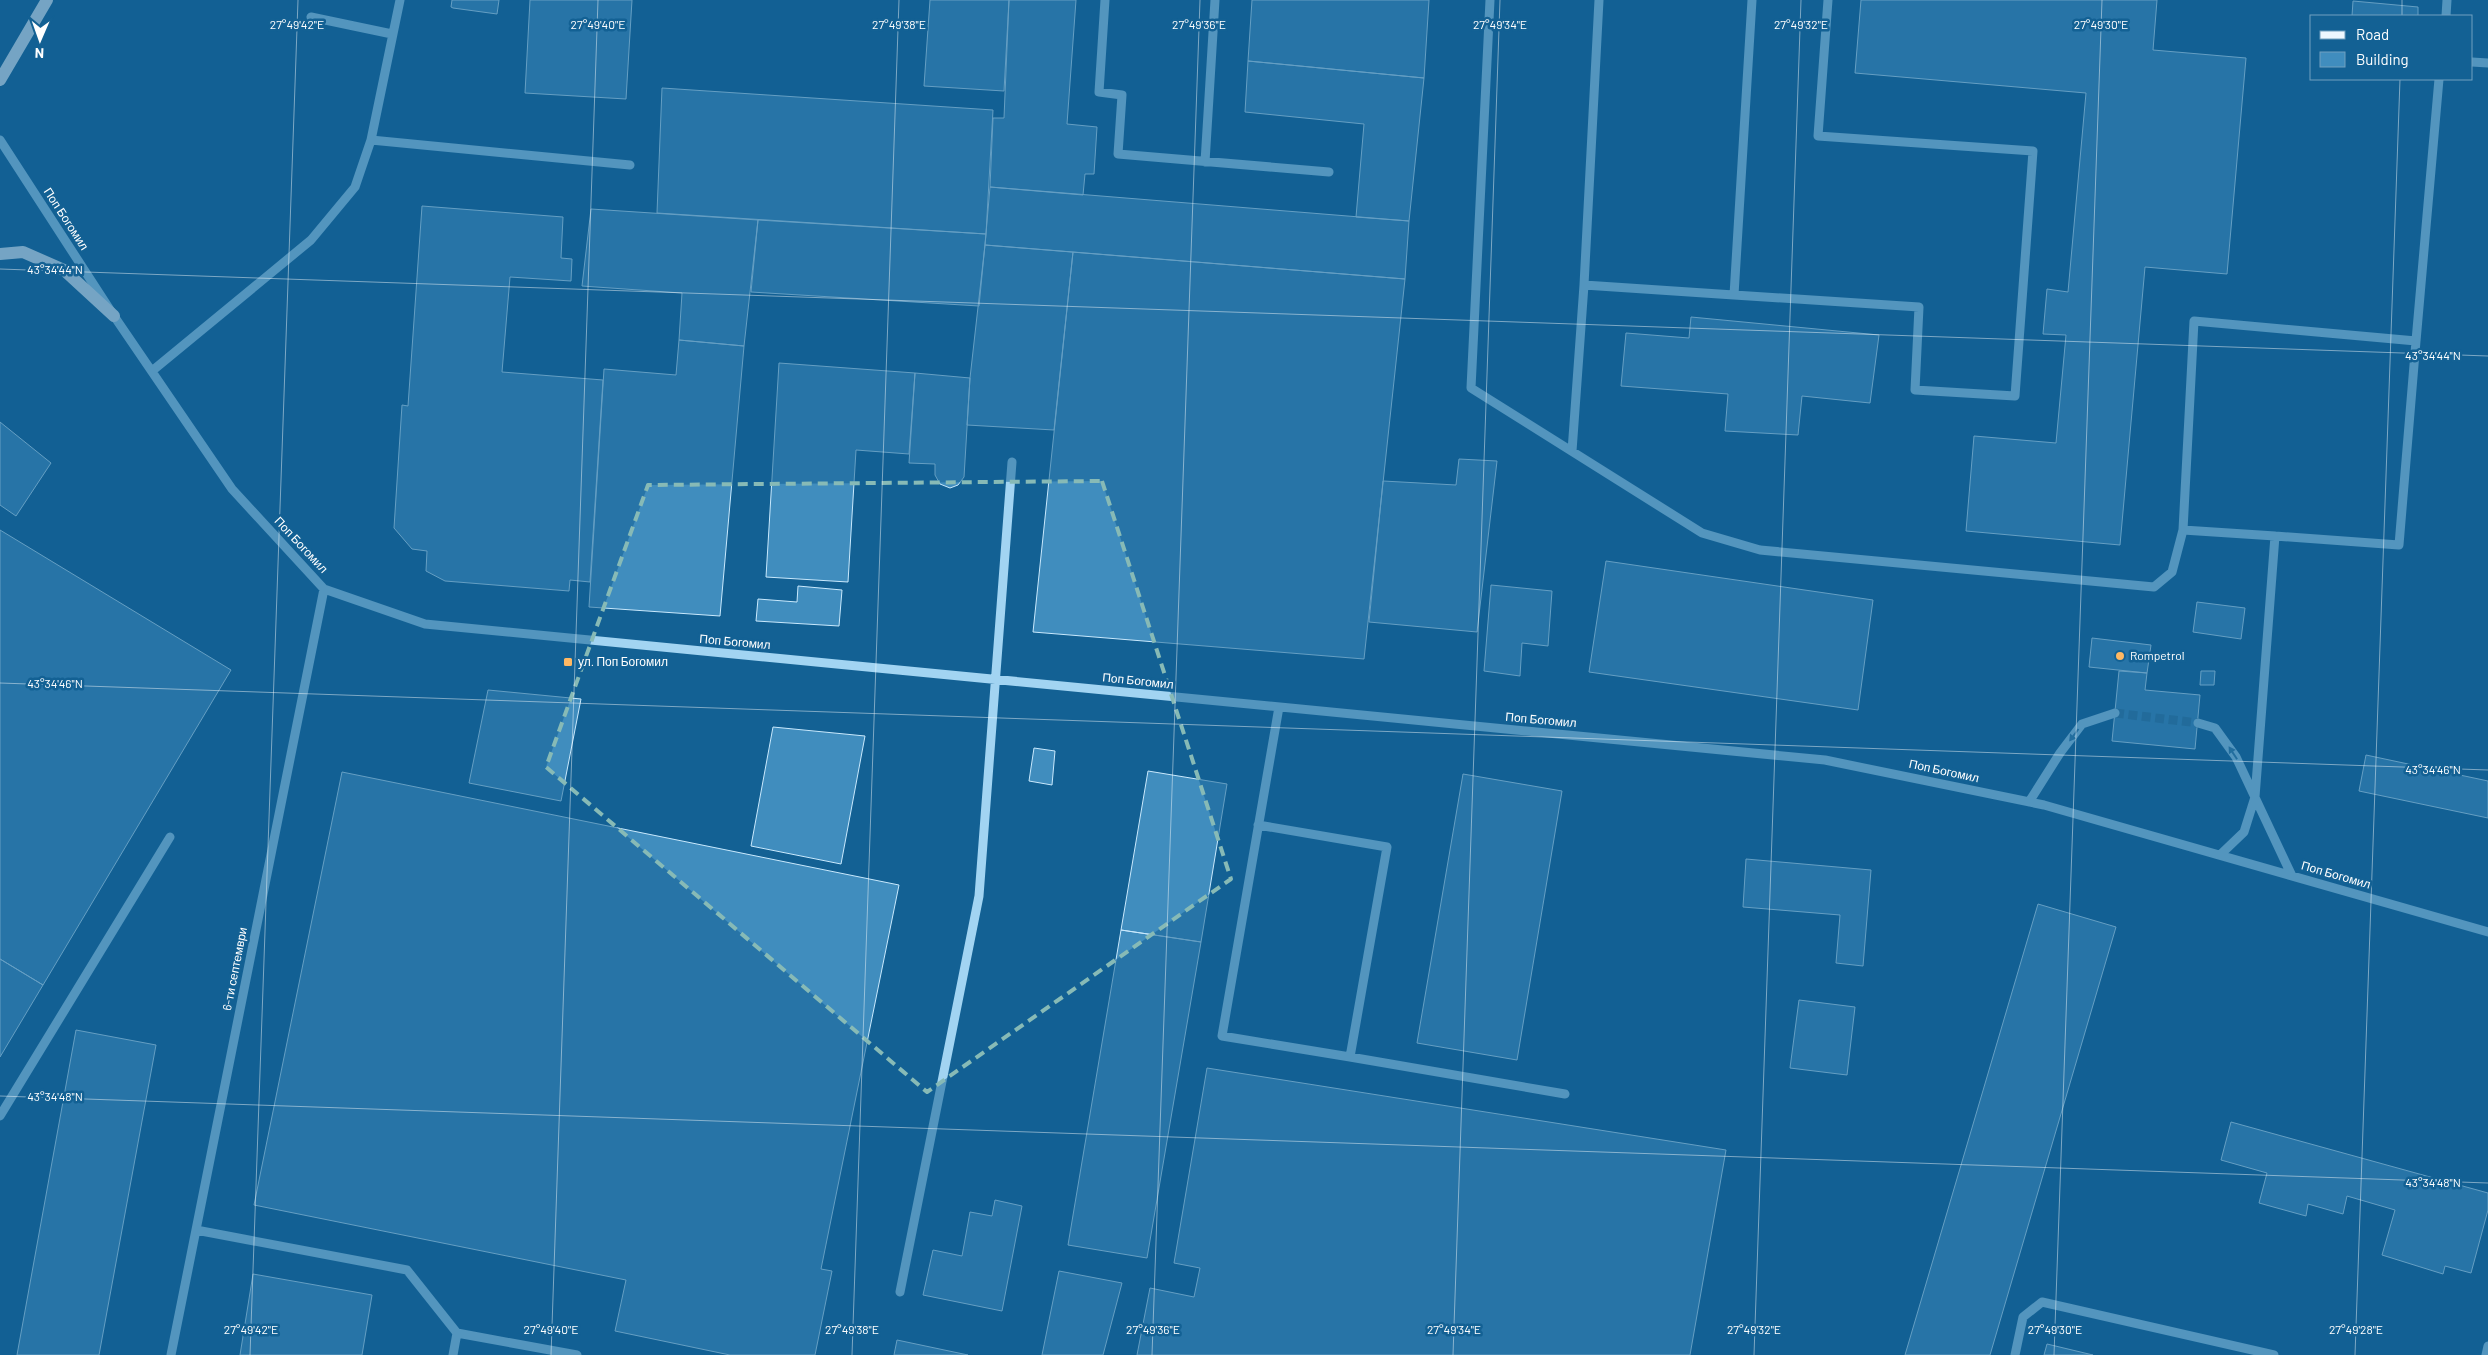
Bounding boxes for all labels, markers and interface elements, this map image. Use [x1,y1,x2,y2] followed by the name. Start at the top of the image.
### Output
[15,15,65,65] north arrow
[2310,15,2473,80] legend
[270,17,324,31] text: 27°49'42"E
[571,17,625,31] text: 27°49'40"E
[872,17,926,31] text: 27°49'38"E
[1172,17,1226,31] text: 27°49'36"E
[1473,17,1527,31] text: 27°49'34"E
[1774,17,1828,31] text: 27°49'32"E
[2074,17,2128,31] text: 27°49'30"E
[2356,25,2389,43] text: Road
[35,45,44,62] text: N
[2356,50,2409,68] text: Building
[41,185,92,252] street label: Поп Богомил
[27,262,83,276] text: 43°34'44"N
[2405,348,2461,362] text: 43°34'44"N
[272,513,331,575] street label: Поп Богомил
[699,631,771,651] street label: Поп Богомил
[2130,648,2185,662] place label: Rompetrol
[2114,650,2126,662] marker: Rompetrol
[578,654,668,669] place label: ул. Поп Богомил
[562,656,574,668] marker: ул. Поп Богомил
[1102,669,1174,691] street label: Поп Богомил
[27,676,83,690] text: 43°34'46"N
[1505,709,1577,729] street label: Поп Богомил
[2068,729,2079,742] one-way arrow
[2228,747,2237,760] one-way arrow
[1908,756,1981,784] street label: Поп Богомил
[2405,762,2461,776] text: 43°34'46"N
[2300,857,2373,891] street label: Поп Богомил
[219,926,250,1012] street label: 6-ти септември
[27,1089,83,1103] text: 43°34'48"N
[2405,1175,2461,1189] text: 43°34'48"N
[224,1322,278,1336] text: 27°49'42"E
[524,1322,578,1336] text: 27°49'40"E
[825,1322,879,1336] text: 27°49'38"E
[1126,1322,1180,1336] text: 27°49'36"E
[1427,1322,1481,1336] text: 27°49'34"E
[1727,1322,1781,1336] text: 27°49'32"E
[2028,1322,2082,1336] text: 27°49'30"E
[2329,1322,2383,1336] text: 27°49'28"E

